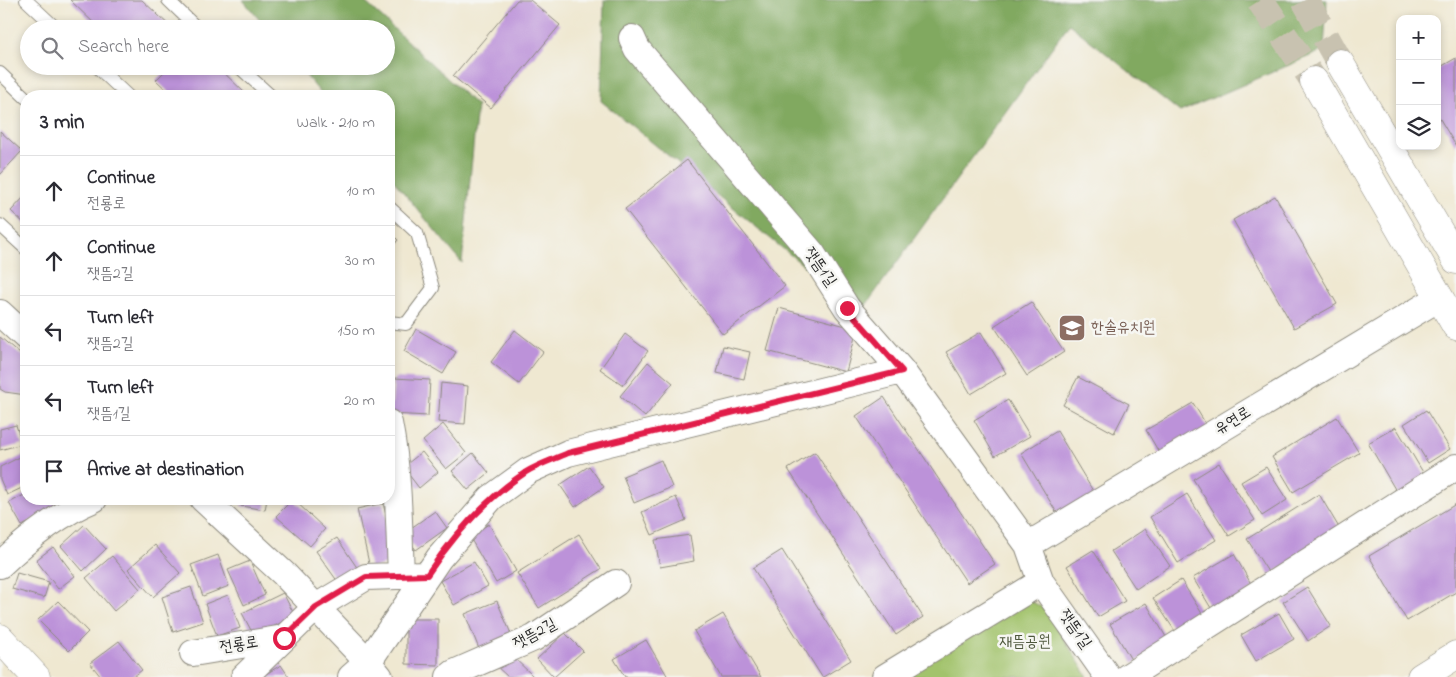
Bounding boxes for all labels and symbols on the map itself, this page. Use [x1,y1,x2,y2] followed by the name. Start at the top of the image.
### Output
[798,242,842,292] street label: 잿뜸1길
[836,297,859,320] route end
[1057,313,1087,343] school or university icon: 한솔유치원
[1091,316,1155,340] place label: 한솔유치원
[1210,401,1256,441] street label: 유연로
[1053,604,1097,654] street label: 잿뜸1길
[509,612,561,656] street label: 잿뜸2길
[273,627,296,650] route start
[218,630,260,660] street label: 전룡로
[999,630,1051,654] park label: 재뜸공원

